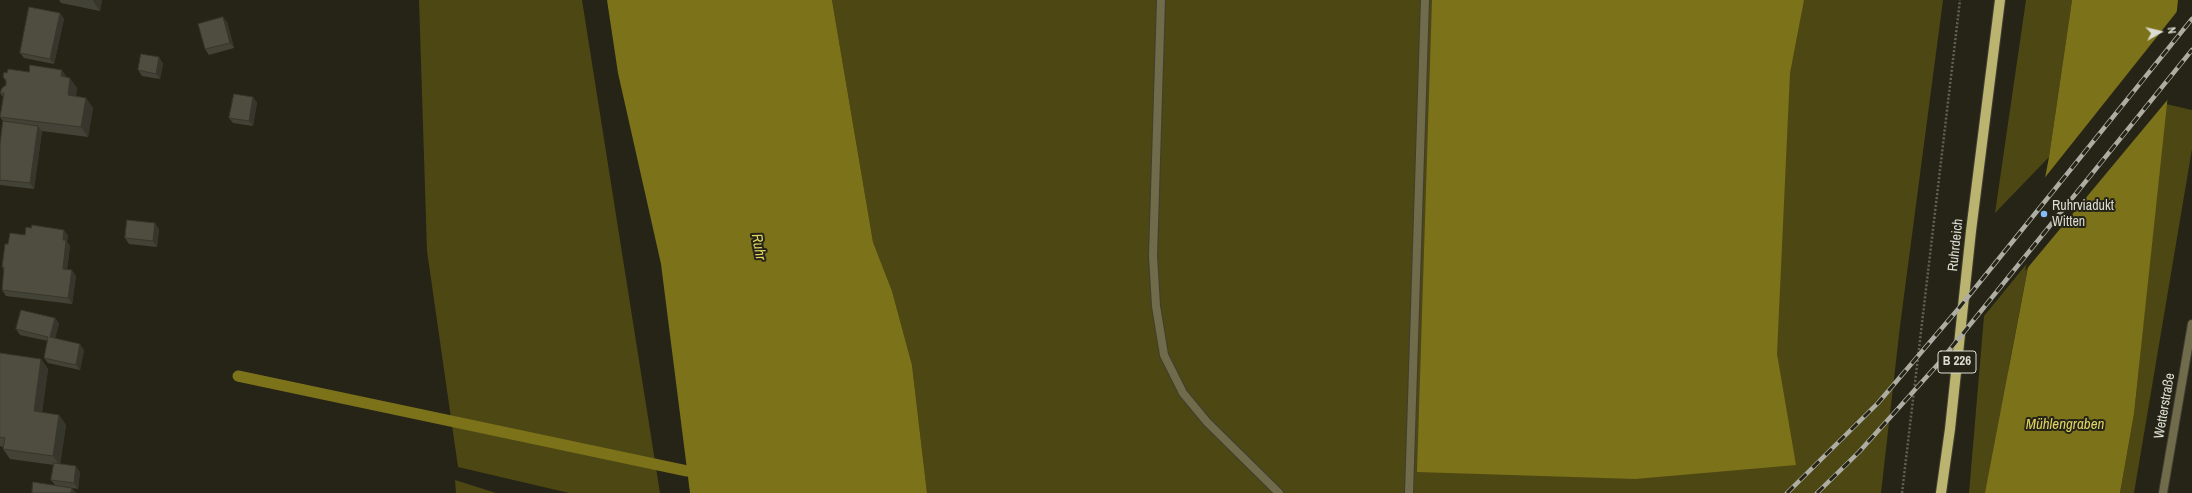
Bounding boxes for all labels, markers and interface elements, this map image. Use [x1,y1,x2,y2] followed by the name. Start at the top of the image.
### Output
[2140,12,2180,52] north arrow
[2164,26,2179,35] text: N
[2052,198,2114,230] place label: Ruhrviadukt Witten
[2039,209,2049,219] marker: Ruhrviadukt Witten
[1945,218,1967,272] street label: Ruhrdeich
[747,232,769,262] water label: Ruhr
[1938,351,1976,373] road number: B 226
[2151,372,2179,440] street label: Wetterstraße
[2026,416,2104,434] water label: Mühlengraben

